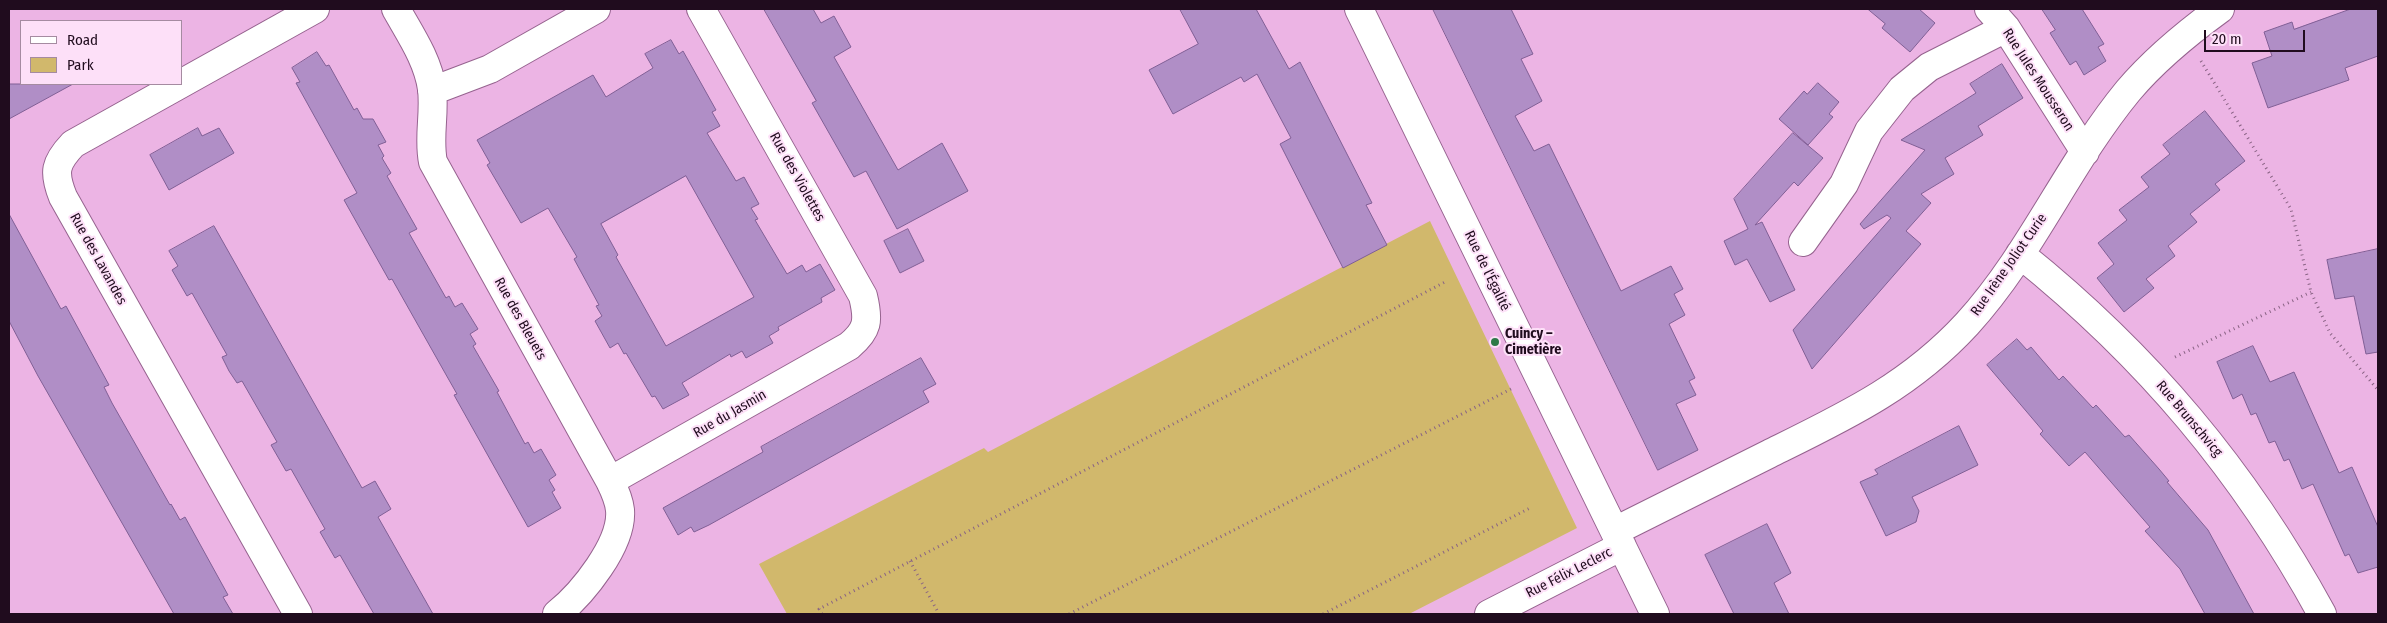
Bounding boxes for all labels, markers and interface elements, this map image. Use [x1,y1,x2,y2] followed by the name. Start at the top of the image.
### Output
[20,20,182,85] legend
[2207,20,2308,52] scale bar
[1999,26,2077,134] street label: Rue Jules Mousseron
[2212,30,2242,48] text: 20 m
[67,31,98,49] text: Road
[67,56,94,74] text: Park
[766,130,828,224] street label: Rue des Violettes
[66,210,130,308] street label: Rue des Lavandes
[1967,211,2051,319] street label: Rue Irène Joliot Curie
[1460,228,1514,314] street label: Rue de l'Égalité
[490,275,550,363] street label: Rue des Bleuets
[1505,326,1561,358] place label: Cuincy – Cimetière
[1489,336,1501,348] marker: Cuincy – Cimetière
[2152,378,2226,460] street label: Rue Brunschvicg
[691,386,769,442] street label: Rue du Jasmin
[1523,544,1615,602] street label: Rue Félix Leclerc

